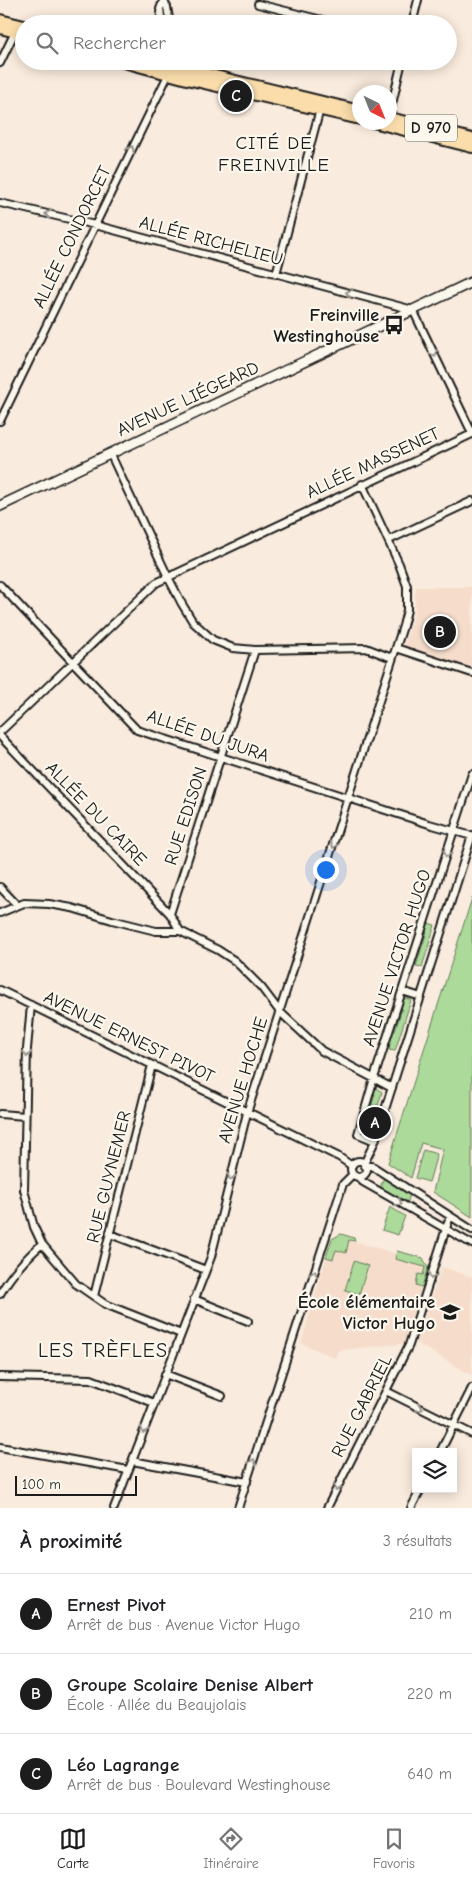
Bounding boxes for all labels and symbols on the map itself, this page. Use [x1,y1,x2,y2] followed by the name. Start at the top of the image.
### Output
[220,77,252,115] pin: C
[352,85,397,130] north arrow
[405,115,457,142] road number: D 970
[218,132,330,176] district label: CITÉ DE FREINVILLE
[125,145,136,154] one-way arrow
[28,162,116,312] street label: ALLÉE CONDORCET
[43,209,52,220] one-way arrow
[137,211,285,270] street label: ALLÉE RICHELIEU
[346,289,354,299] one-way arrow
[274,305,379,347] place label: Freinville Westinghouse
[383,314,405,336] bus stop icon: Freinville Westinghouse
[428,349,438,358] one-way arrow
[113,356,262,441] street label: AVENUE LIÉGEARD
[303,422,443,503] street label: ALLÉE MASSENET
[424,613,456,651] pin: B
[144,704,272,767] street label: ALLÉE DU JURA
[41,757,152,870] street label: ALLÉE DU CAIRE
[160,764,212,868] street label: RUE EDISON
[329,840,339,848] one-way arrow
[443,849,453,858] one-way arrow
[313,857,339,883] your location
[358,867,436,1049] street label: AVENUE VICTOR HUGO
[40,987,218,1088] street label: AVENUE ERNEST PIVOT
[214,1014,272,1146] street label: AVENUE HOCHE
[22,1050,32,1058] one-way arrow
[359,1104,391,1142] pin: A
[82,1109,136,1245] street label: RUE GUYNEMER
[226,1173,237,1182] one-way arrow
[394,1196,403,1206] one-way arrow
[308,1270,318,1278] one-way arrow
[427,1271,437,1280] one-way arrow
[298,1291,435,1334] place label: École élémentaire Victor Hugo
[439,1301,461,1323] school or university icon: École élémentaire Victor Hugo
[38,1339,168,1362] district label: LES TRÈFLES
[327,1351,397,1461] street label: RUE GABRIEL
[415,1402,424,1412] one-way arrow
[140,1425,150,1433] one-way arrow
[248,1458,258,1466] one-way arrow
[15,1473,138,1496] scale bar
[333,1483,343,1492] one-way arrow

